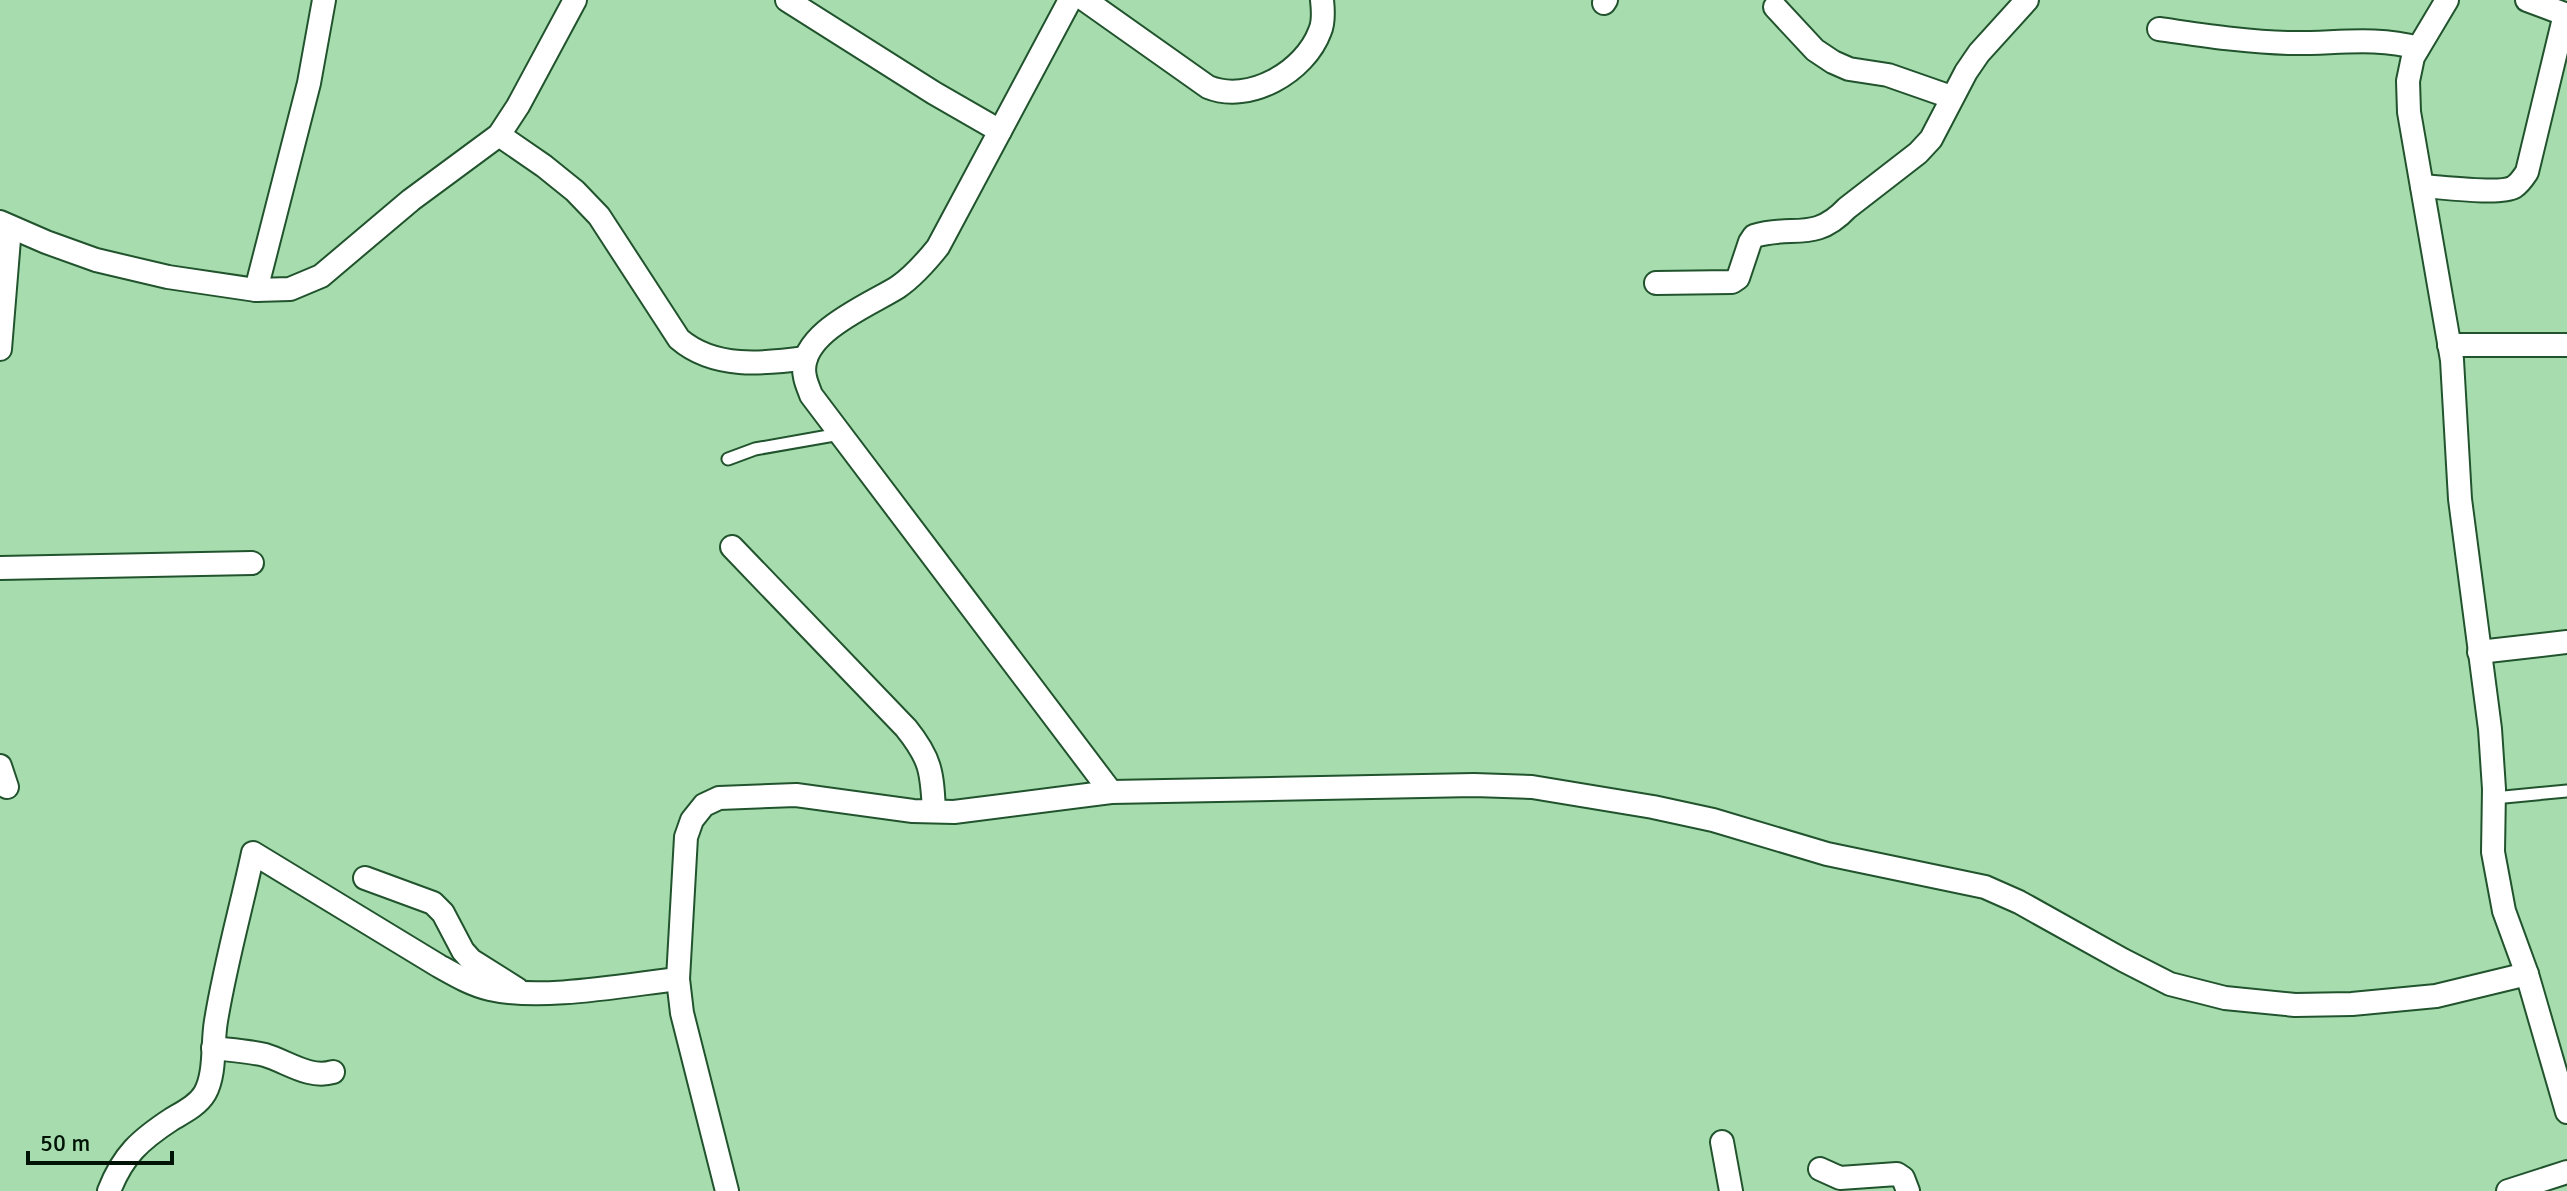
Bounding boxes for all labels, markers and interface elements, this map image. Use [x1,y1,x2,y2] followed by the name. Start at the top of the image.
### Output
[28,1115,172,1165] scale bar
[40,1128,90,1158] text: 50 m

